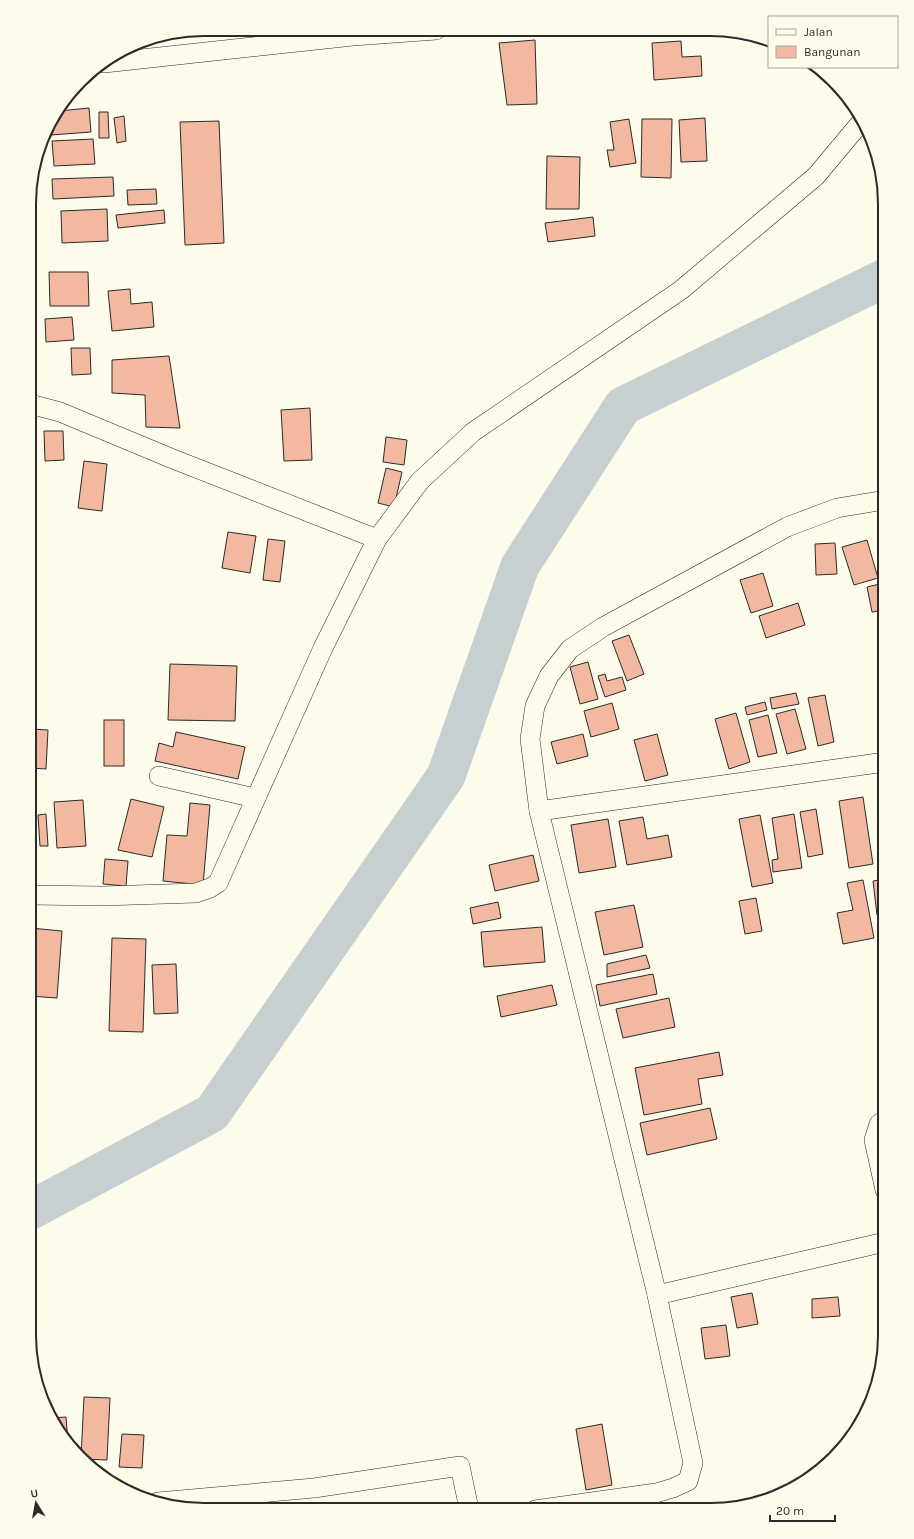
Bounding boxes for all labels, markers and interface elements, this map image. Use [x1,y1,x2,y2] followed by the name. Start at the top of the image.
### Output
[768,16,898,68] legend
[804,25,833,39] text: Jalan
[804,45,860,59] text: Bangunan
[16,1483,56,1523] north arrow
[29,1487,39,1501] text: U
[770,1497,835,1523] scale bar
[776,1504,804,1518] text: 20 m

